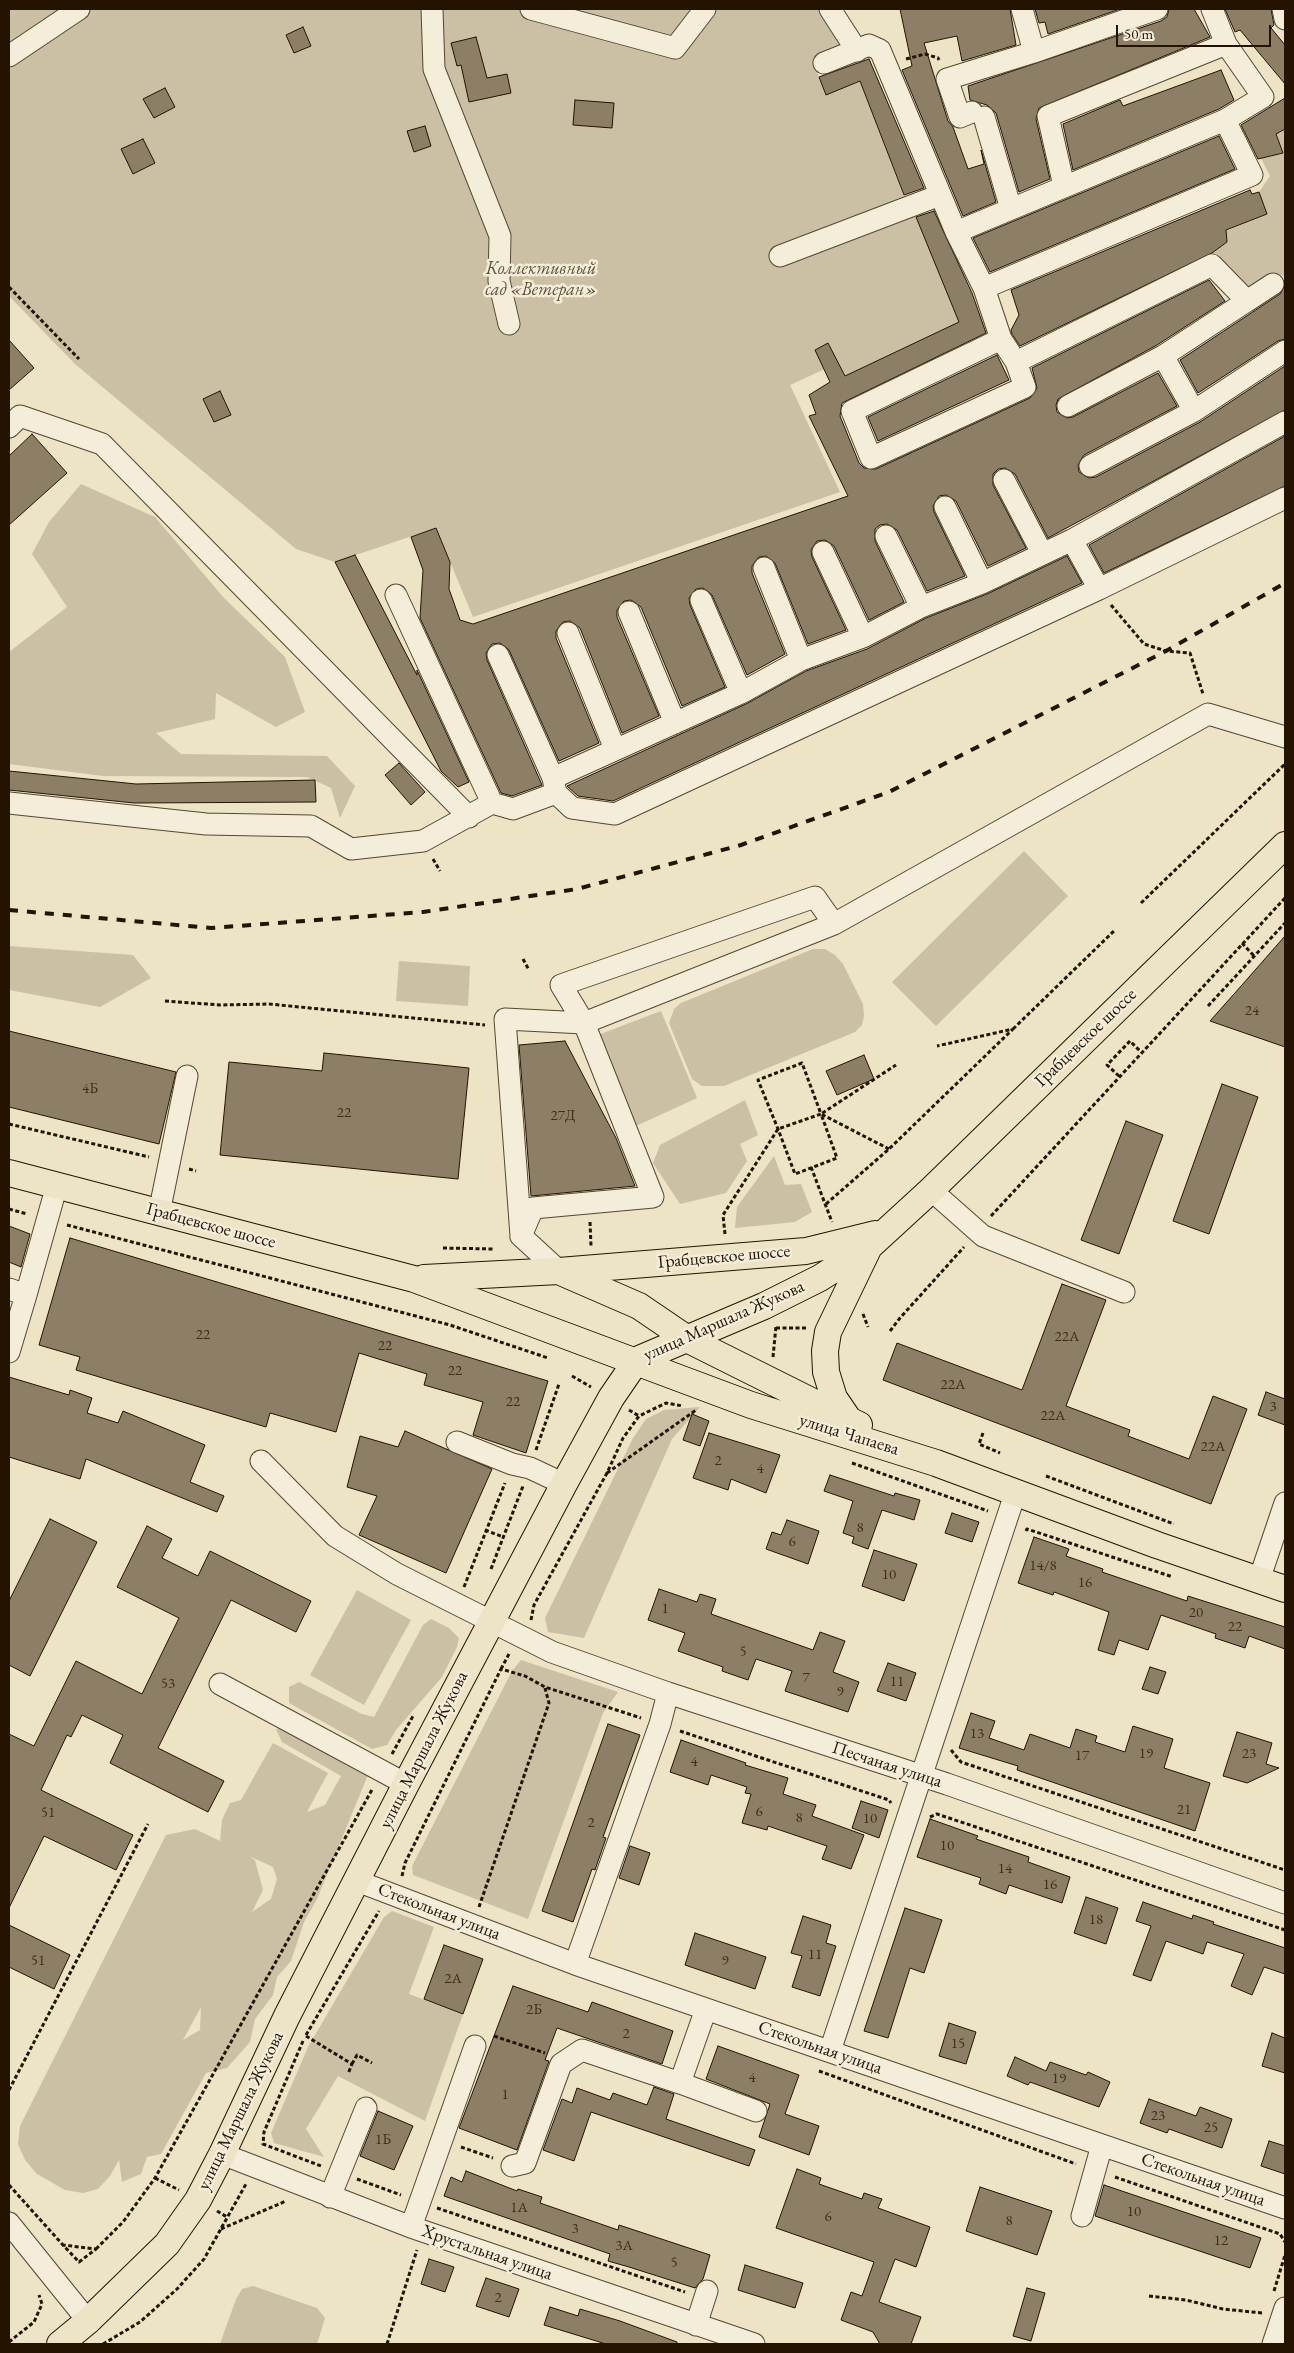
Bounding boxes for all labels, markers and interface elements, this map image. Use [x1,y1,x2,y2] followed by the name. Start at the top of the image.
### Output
[1119,15,1274,47] scale bar
[1124,24,1153,43] text: 50 m
[485,258,597,300] park label: Коллективный сад «Ветеран»
[1031,984,1141,1092] street label: Грабцевское шоссе
[1245,1002,1259,1020] house number: 24
[82,1080,98,1098] house number: 4Б
[337,1104,351,1122] house number: 22
[551,1107,575,1125] house number: 27Д
[144,1198,278,1254] street label: Грабцевское шоссе
[657,1240,791,1274] street label: Грабцевское шоссе
[640,1276,808,1366] street label: улица Маршала Жукова
[196,1326,210,1344] house number: 22
[1055,1328,1079,1346] house number: 22А
[378,1337,392,1355] house number: 22
[448,1362,462,1380] house number: 22
[941,1376,965,1394] house number: 22А
[506,1393,520,1411] house number: 22
[1269,1398,1277,1416] house number: 3
[1041,1407,1065,1425] house number: 22А
[797,1410,901,1460] street label: улица Чапаева
[1201,1438,1225,1456] house number: 22А
[714,1452,722,1470] house number: 2
[756,1460,764,1478] house number: 4
[856,1519,864,1537] house number: 8
[788,1533,796,1551] house number: 6
[1029,1557,1057,1575] house number: 14/8
[882,1566,896,1584] house number: 10
[1078,1574,1092,1592] house number: 16
[661,1600,669,1618] house number: 1
[1189,1604,1203,1622] house number: 20
[1228,1618,1242,1636] house number: 22
[739,1643,747,1661] house number: 5
[375,1668,473,1832] street label: улица Маршала Жукова
[802,1669,810,1687] house number: 7
[890,1673,904,1691] house number: 11
[161,1675,175,1693] house number: 53
[836,1683,844,1701] house number: 9
[970,1725,984,1743] house number: 13
[829,1737,945,1793] street label: Песчаная улица
[1139,1745,1153,1763] house number: 19
[1242,1745,1256,1763] house number: 23
[1075,1747,1089,1765] house number: 17
[690,1753,698,1771] house number: 4
[1177,1801,1191,1819] house number: 21
[755,1803,763,1821] house number: 6
[41,1804,55,1822] house number: 51
[795,1809,803,1827] house number: 8
[863,1810,877,1828] house number: 10
[587,1814,595,1832] house number: 2
[940,1837,954,1855] house number: 10
[998,1860,1012,1878] house number: 14
[1043,1876,1057,1894] house number: 16
[375,1879,503,1945] street label: Стекольная улица
[1089,1911,1103,1929] house number: 18
[808,1946,822,1964] house number: 11
[31,1952,45,1970] house number: 51
[721,1952,729,1970] house number: 9
[444,1970,462,1988] house number: 2А
[526,2001,542,2019] house number: 2Б
[755,2017,885,2079] street label: Стекольная улица
[622,2025,630,2043] house number: 2
[193,2028,289,2194] street label: улица Маршала Жукова
[951,2035,965,2053] house number: 15
[748,2069,756,2087] house number: 4
[1052,2070,1066,2088] house number: 19
[501,2086,509,2104] house number: 1
[1151,2107,1165,2125] house number: 23
[1204,2119,1218,2137] house number: 25
[375,2131,391,2149] house number: 1Б
[1138,2149,1268,2211] street label: Стекольная улица
[510,2199,528,2217] house number: 1А
[1127,2203,1141,2221] house number: 10
[824,2208,832,2226] house number: 6
[1005,2212,1013,2230] house number: 8
[571,2220,579,2238] house number: 3
[419,2221,555,2285] street label: Хрустальная улица
[1214,2232,1228,2250] house number: 12
[615,2237,633,2255] house number: 3А
[670,2254,678,2272] house number: 5
[494,2289,502,2307] house number: 2

